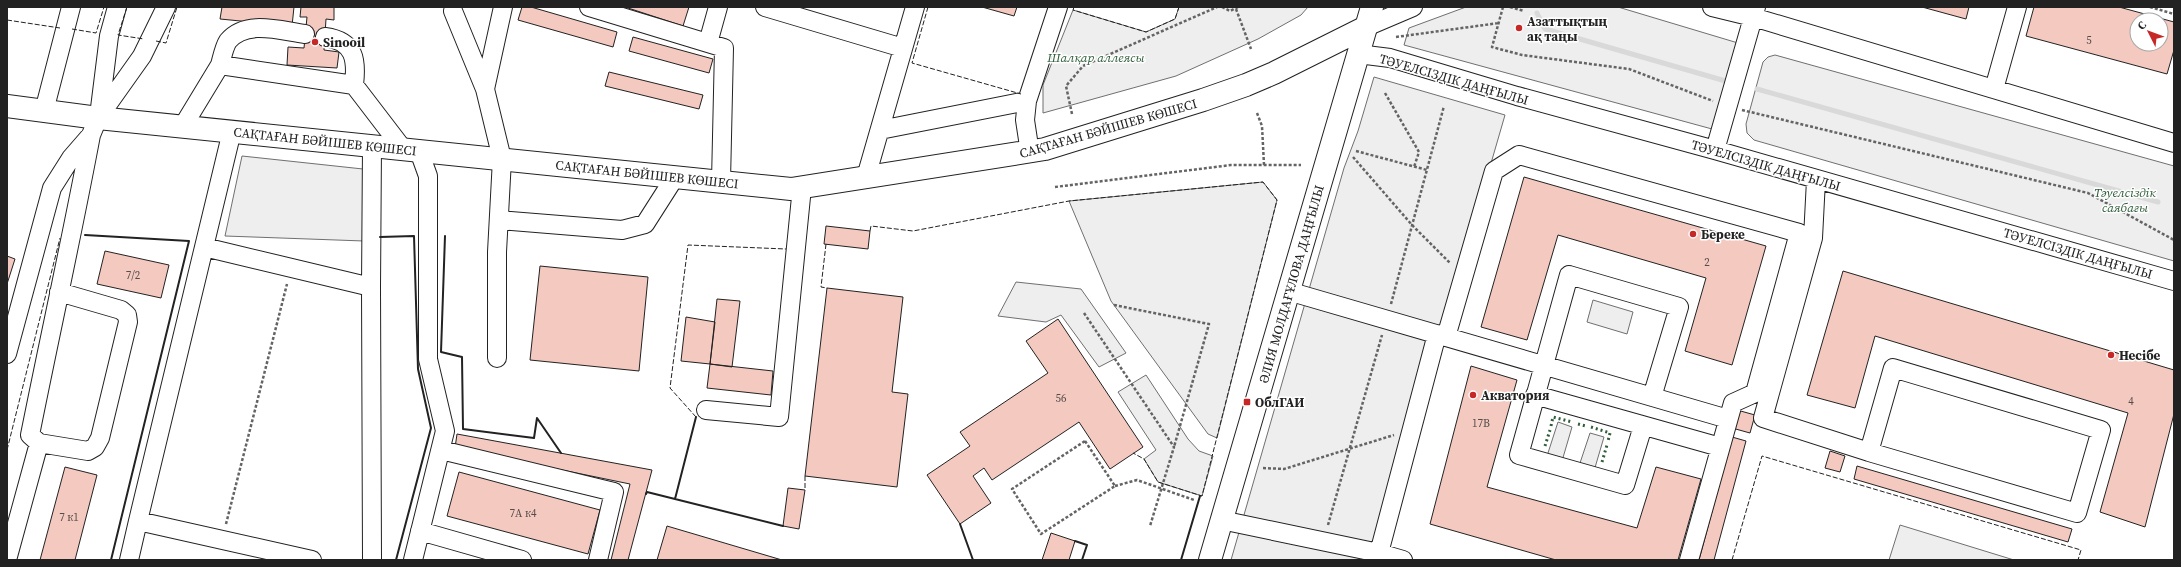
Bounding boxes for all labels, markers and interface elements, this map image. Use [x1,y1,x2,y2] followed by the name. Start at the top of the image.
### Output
[2129,12,2169,52] north arrow
[1527,13,1607,45] place label: Азаттықтың ақ таңы
[2134,18,2150,33] text: С
[1514,23,1524,33] marker: Азаттықтың ақ таңы
[2086,33,2092,48] house number: 5
[323,34,365,51] place label: Sinooil
[310,37,320,47] marker: Sinooil
[1046,49,1146,66] park label: Шалқар аллеясы
[1377,50,1531,109] street label: ТӘУЕЛСІЗДІК ДАҢҒЫЛЫ
[1017,95,1199,162] street label: САҚТАҒАН БӘЙІШЕВ КӨШЕСІ
[233,123,417,160] street label: САҚТАҒАН БӘЙІШЕВ КӨШЕСІ
[1689,136,1843,195] street label: ТӘУЕЛСІЗДІК ДАҢҒЫЛЫ
[555,156,739,193] street label: САҚТАҒАН БӘЙІШЕВ КӨШЕСІ
[1255,183,1328,385] street label: ӘЛИЯ МОЛДАҒҰЛОВА ДАҢҒЫЛЫ
[2094,184,2157,216] park label: Тәуелсіздік саябағы
[2001,224,2155,283] street label: ТӘУЕЛСІЗДІК ДАҢҒЫЛЫ
[1701,226,1745,243] place label: Береке
[1688,229,1698,239] marker: Береке
[1704,255,1710,270] house number: 2
[126,268,141,283] house number: 7/2
[2119,347,2161,364] place label: Несiбе
[2106,350,2116,360] marker: Несiбе
[1481,387,1550,404] place label: Акватория
[1468,390,1478,400] marker: Акватория
[1056,391,1067,406] house number: 56
[1255,394,1304,411] place label: ОблГАИ
[2128,394,2134,409] house number: 4
[1242,397,1252,407] marker: ОблГАИ
[1472,416,1490,431] house number: 17В
[510,506,537,521] house number: 7А к4
[59,510,79,525] house number: 7 к1

